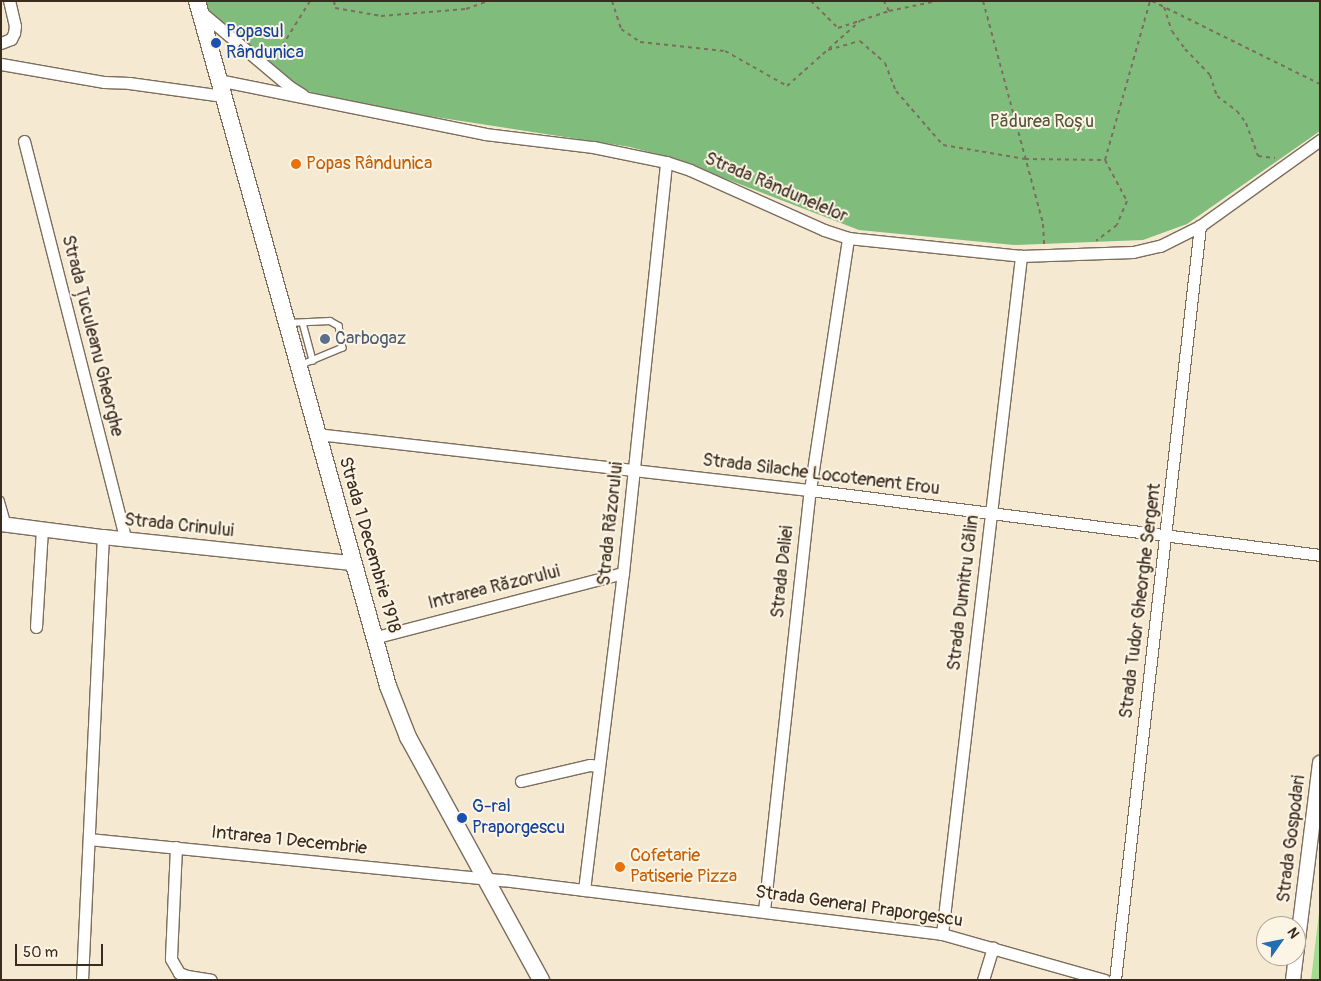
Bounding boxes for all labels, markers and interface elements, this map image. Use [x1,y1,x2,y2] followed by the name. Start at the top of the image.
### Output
[226,22,304,64] place label: Popasul Rândunica
[210,37,222,49] marker: Popasul Rândunica
[990,111,1094,133] park label: Pădurea Roșu
[701,148,851,228] street label: Strada Rândunelelor
[306,153,432,175] place label: Popas Rândunica
[290,158,302,170] marker: Popas Rândunica
[56,233,128,439] street label: Strada Țuculeanu Gheorghe
[335,328,406,350] place label: Carbogaz
[319,333,331,345] marker: Carbogaz
[701,450,941,500] street label: Strada Silache Locotenent Erou
[334,454,404,636] street label: Strada 1 Decembrie 1918
[594,461,628,587] street label: Strada Răzorului
[1116,482,1166,720] street label: Strada Tudor Gheorghe Sergent
[123,510,235,542] street label: Strada Crinului
[944,514,984,672] street label: Strada Dumitru Călin
[767,525,799,619] street label: Strada Daliei
[426,561,562,615] street label: Intrarea Răzorului
[1273,774,1311,904] street label: Strada Gospodari
[472,797,565,840] place label: G-ral Praporgescu
[456,812,468,824] marker: G-ral Praporgescu
[210,822,368,860] street label: Intrarea 1 Decembrie
[630,846,737,889] place label: Cofetarie Patiserie Pizza
[614,861,626,873] marker: Cofetarie Patiserie Pizza
[754,882,964,932] street label: Strada General Praporgescu
[1256,916,1306,966] north arrow
[1283,925,1303,942] text: N
[18,934,105,966] scale bar
[23,943,58,962] text: 50 m

